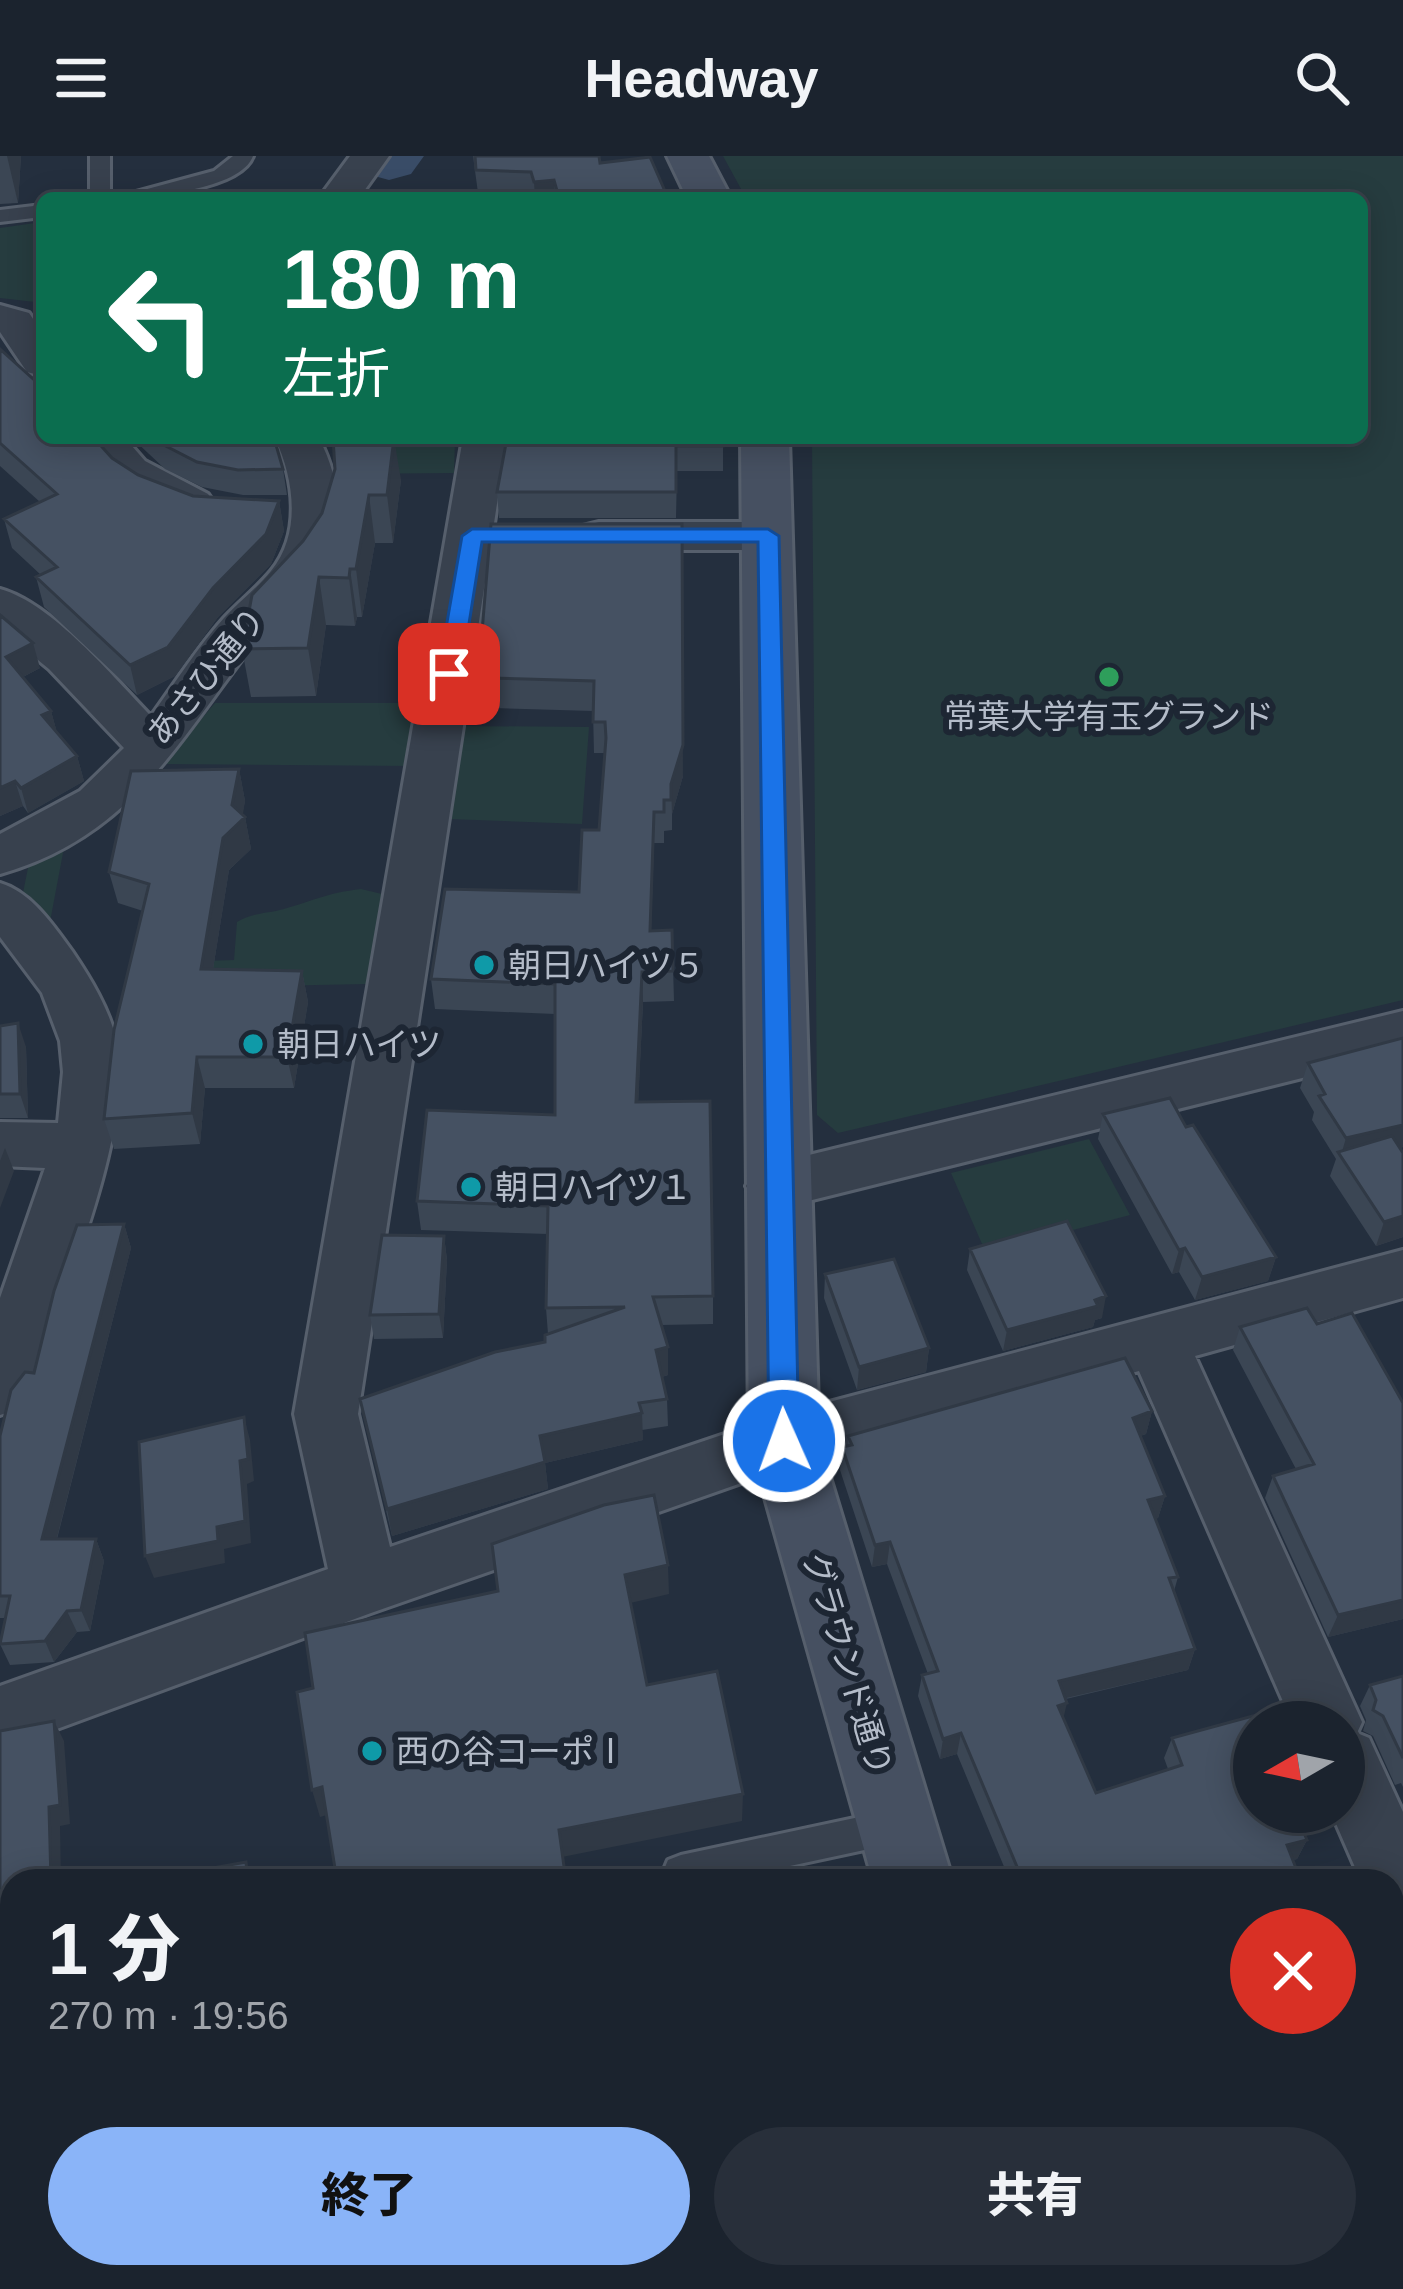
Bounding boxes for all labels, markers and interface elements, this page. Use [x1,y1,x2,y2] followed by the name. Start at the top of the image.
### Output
[48,45,114,111] icon: menu
[1289,45,1355,111] icon: search
[584,48,819,108] text: Headway
[282,232,520,326] text: 180 m
[84,240,240,396] icon: left
[282,344,390,404] text: 左折
[140,600,272,752] street label: あさひ通り
[398,623,500,725] pin
[416,641,482,707] icon: arrive
[1096,664,1122,690] marker: 常葉大学有玉グランド
[944,698,1274,735] place label: 常葉大学有玉グランド
[508,947,705,984] place label: 朝日ハイツ５
[471,952,497,978] marker: 朝日ハイツ５
[277,1026,441,1063] place label: 朝日ハイツ
[240,1031,266,1057] marker: 朝日ハイツ
[495,1169,692,1206] place label: 朝日ハイツ１
[458,1174,484,1200] marker: 朝日ハイツ１
[721,1378,847,1504] position arrow
[797,1548,899,1780] street label: グラウンド通り
[1233,1701,1365,1833] north arrow
[1233,1701,1365,1833] map controls
[396,1733,627,1770] place label: 西の谷コーポⅠ
[359,1738,385,1764] marker: 西の谷コーポⅠ
[1230,1908,1356,2034] button: close
[48,1909,180,1989] text: 1 分
[48,1994,289,2037] text: 270 m · 19:56
[48,2127,690,2265] button: 終了
[714,2127,1356,2265] button: 共有

